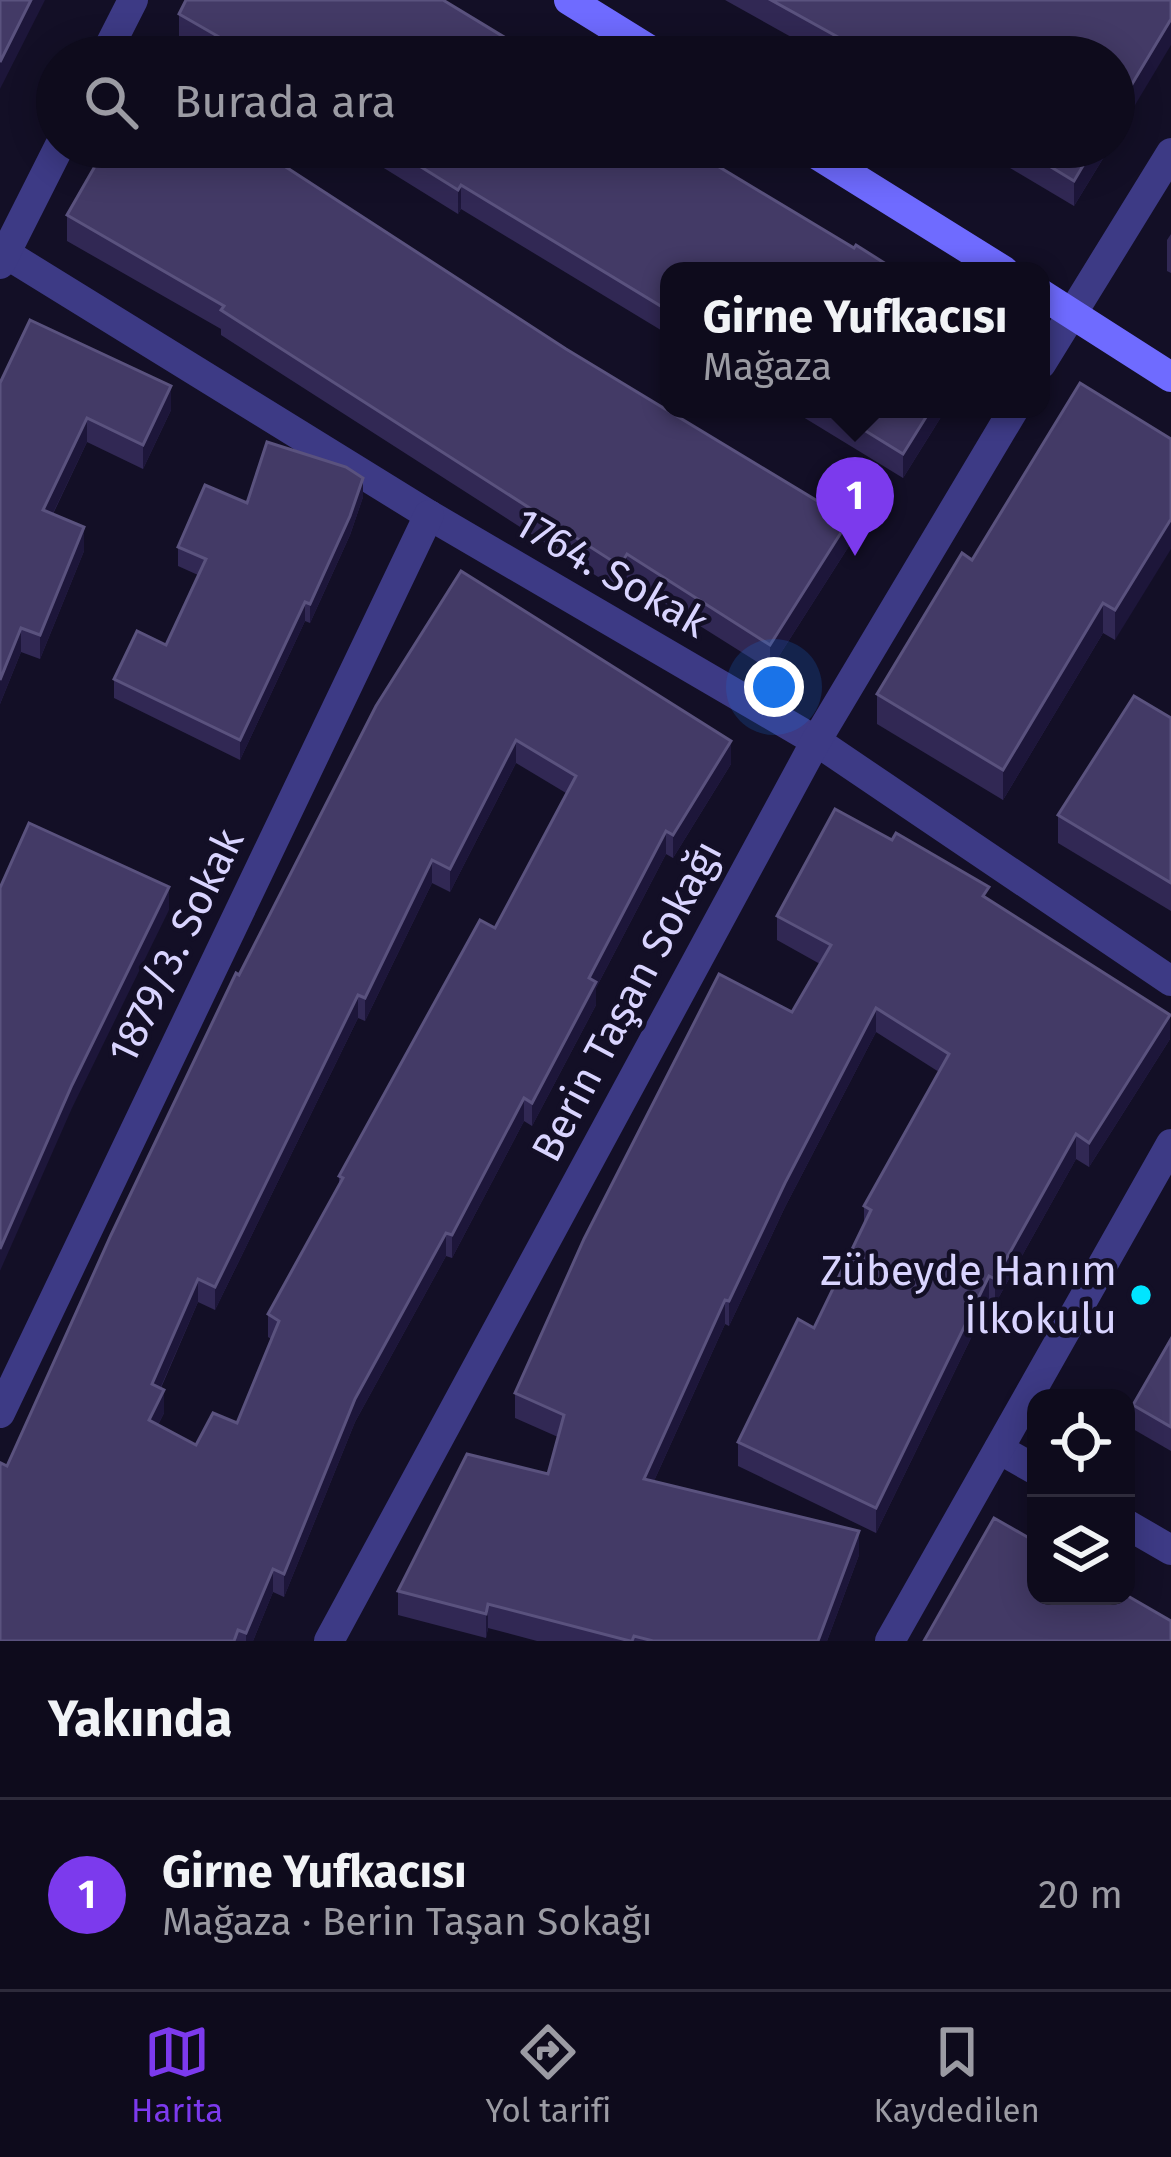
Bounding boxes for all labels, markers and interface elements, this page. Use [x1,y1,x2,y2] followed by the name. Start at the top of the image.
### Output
[36,36,1135,168] search box
[78,69,144,135] icon: search
[174,75,396,129] text: Burada ara
[660,262,1050,418] popup
[703,290,1007,344] text: Girne Yufkacısı
[703,344,832,390] text: Mağaza
[816,457,894,556] pin: 1
[506,498,717,649] street label: 1764. Sokak
[744,657,804,717] your location
[98,820,254,1071] street label: 1879/3. Sokak
[521,832,733,1170] street label: Berin Taşan Sokağı
[820,1246,1117,1344] place label: Zübeyde Hanım İlkokulu
[1128,1282,1154,1308] marker: Zübeyde Hanım İlkokulu
[1027,1389,1135,1605] map controls
[1027,1389,1135,1497] button: locate
[1027,1497,1135,1605] button: layers
[48,1688,232,1750] text: Yakında
[162,1845,467,1899] text: Girne Yufkacısı
[78,1872,96,1918] text: 1
[1038,1872,1123,1918] text: 20 m
[162,1899,653,1945] text: Mağaza · Berin Taşan Sokağı
[131,2019,223,2131] tab: Harita
[485,2019,611,2131] tab: Yol tarifi
[874,2019,1040,2131] tab: Kaydedilen

